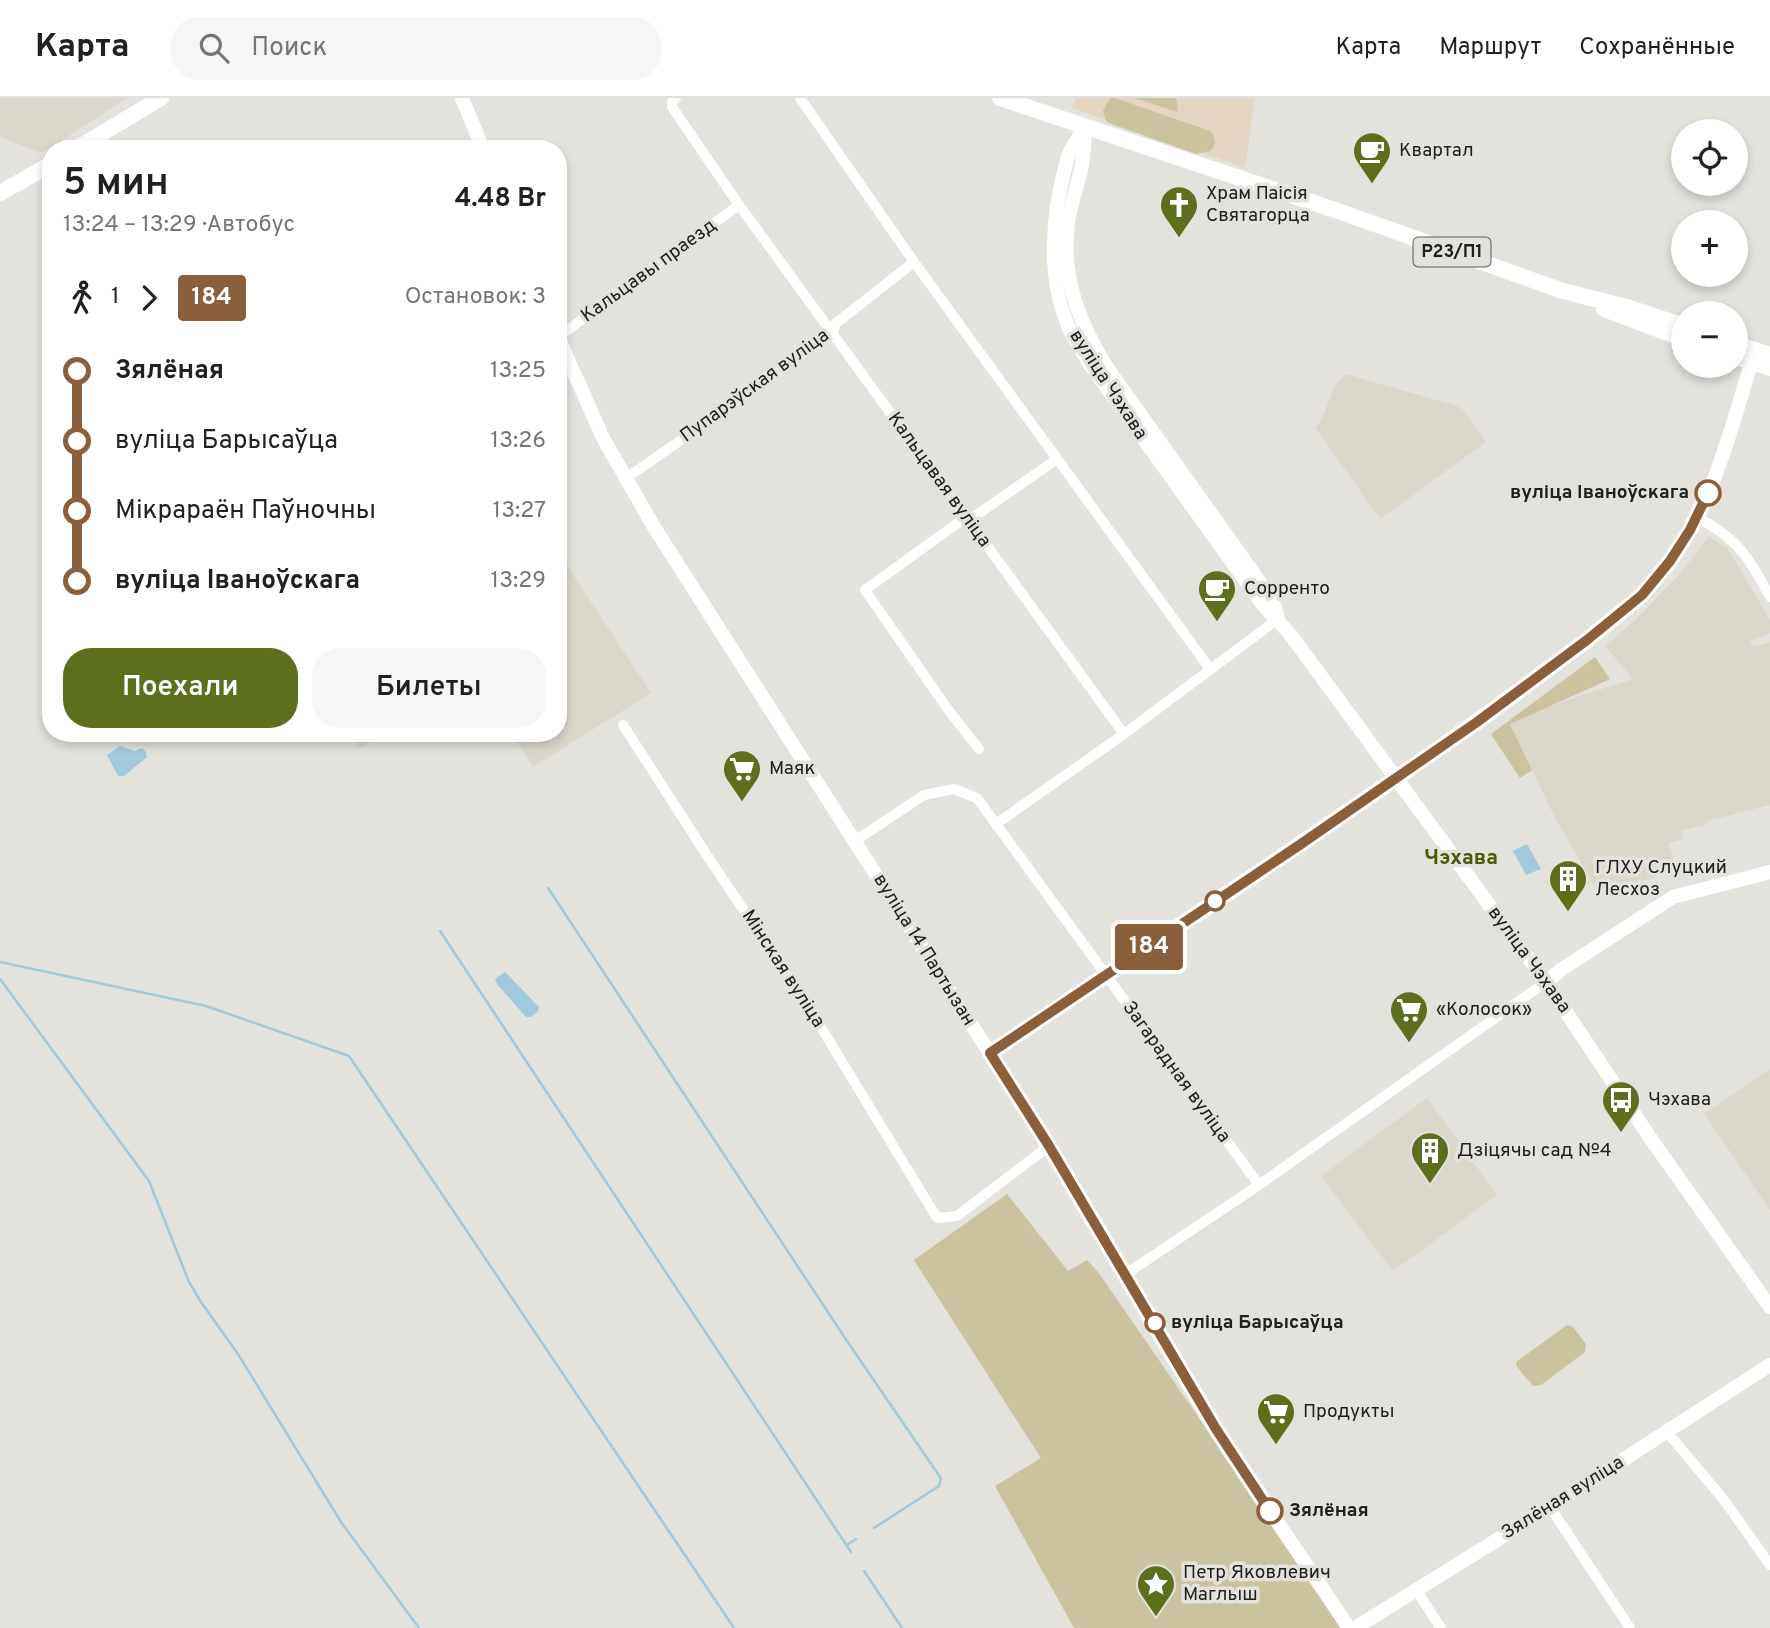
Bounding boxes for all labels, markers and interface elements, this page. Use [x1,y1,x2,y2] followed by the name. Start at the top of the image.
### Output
[171,17,661,80] search box
[35,27,129,69] text: Карта
[195,29,233,67] icon: search
[251,32,327,65] text: Поиск
[1335,33,1401,63] text: Карта
[1439,33,1541,63] text: Маршрут
[1579,33,1735,63] text: Сохранённые
[1671,119,1748,378] map controls
[1671,119,1748,196] button: locate
[1351,130,1393,185] cafe icon: Квартал
[1399,139,1474,163] place label: Квартал
[63,160,169,209] text: 5 мин
[1206,182,1310,228] place label: Храм Паісія Святагорца
[455,183,546,216] text: 4.48 Br
[1158,184,1200,239] church icon: Храм Паісія Святагорца
[1671,210,1748,287] button: +
[63,211,295,240] text: 13:24 – 13:29 · Автобус
[577,214,721,328] street label: Кальцавы праезд
[1414,238,1490,266] road number: Р23/П1
[63,279,101,317] icon: walk
[130,279,168,317] icon: forward
[111,283,120,312] text: 1
[192,283,232,313] text: 184
[405,283,546,312] text: Остановок: 3
[1671,301,1748,378] button: −
[676,324,834,448] street label: Пупарэўская вуліца
[1064,326,1152,444] street label: вуліца Чэхава
[115,355,224,388] text: Зялёная
[490,357,546,386] text: 13:25
[882,408,996,552] street label: Кальцавая вуліца
[115,425,338,458] text: вуліца Барысаўца
[491,427,546,456] text: 13:26
[1695,480,1721,506] marker: вуліца Іваноўскага
[1510,481,1689,505] place label: вуліца Іваноўскага
[115,495,376,528] text: Мікрараён Паўночны
[493,497,546,526] text: 13:27
[115,565,360,598] text: вуліца Іваноўскага
[491,567,546,596] text: 13:29
[1196,568,1238,623] cafe icon: Сорренто
[1244,577,1330,601] place label: Сорренто
[63,648,298,728] button: Поехали
[312,648,546,728] button: Билеты
[721,748,763,803] supermarket icon: Маяк
[769,757,815,781] place label: Маяк
[1424,845,1498,872] district label: Чэхава
[1595,856,1727,902] place label: ГЛХУ Слуцкий Лесхоз
[1547,858,1589,913] building icon: ГЛХУ Слуцкий Лесхоз
[868,870,980,1030] street label: вуліца 14 Партызан
[1205,891,1225,911] unlabelled marker
[1482,902,1576,1018] street label: вуліца Чэхава
[736,906,830,1032] street label: Мінская вуліца
[1109,924,1189,970] line badge: 184
[1129,932,1169,962] text: 184
[1388,989,1430,1044] supermarket icon: «Колосок»
[1116,996,1236,1148] street label: Загарадная вуліца
[1436,998,1532,1022] place label: «Колосок»
[1600,1079,1642,1134] bus stop icon: Чэхава
[1648,1088,1711,1112] place label: Чэхава
[1409,1130,1451,1185] building icon: Дзіцячы сад №4
[1457,1139,1612,1163] place label: Дзіцячы сад №4
[1171,1311,1344,1335] place label: вуліца Барысаўца
[1145,1313,1165,1333] marker: вуліца Барысаўца
[1255,1391,1297,1446] supermarket icon: Продукты
[1303,1400,1394,1424] place label: Продукты
[1497,1451,1629,1545] street label: Зялёная вуліца
[1257,1498,1283,1524] marker: Зялёная
[1289,1499,1369,1523] place label: Зялёная
[1183,1561,1331,1607] place label: Петр Яковлевич Маглыш
[1135,1563,1177,1618] place icon: Петр Яковлевич Маглыш

